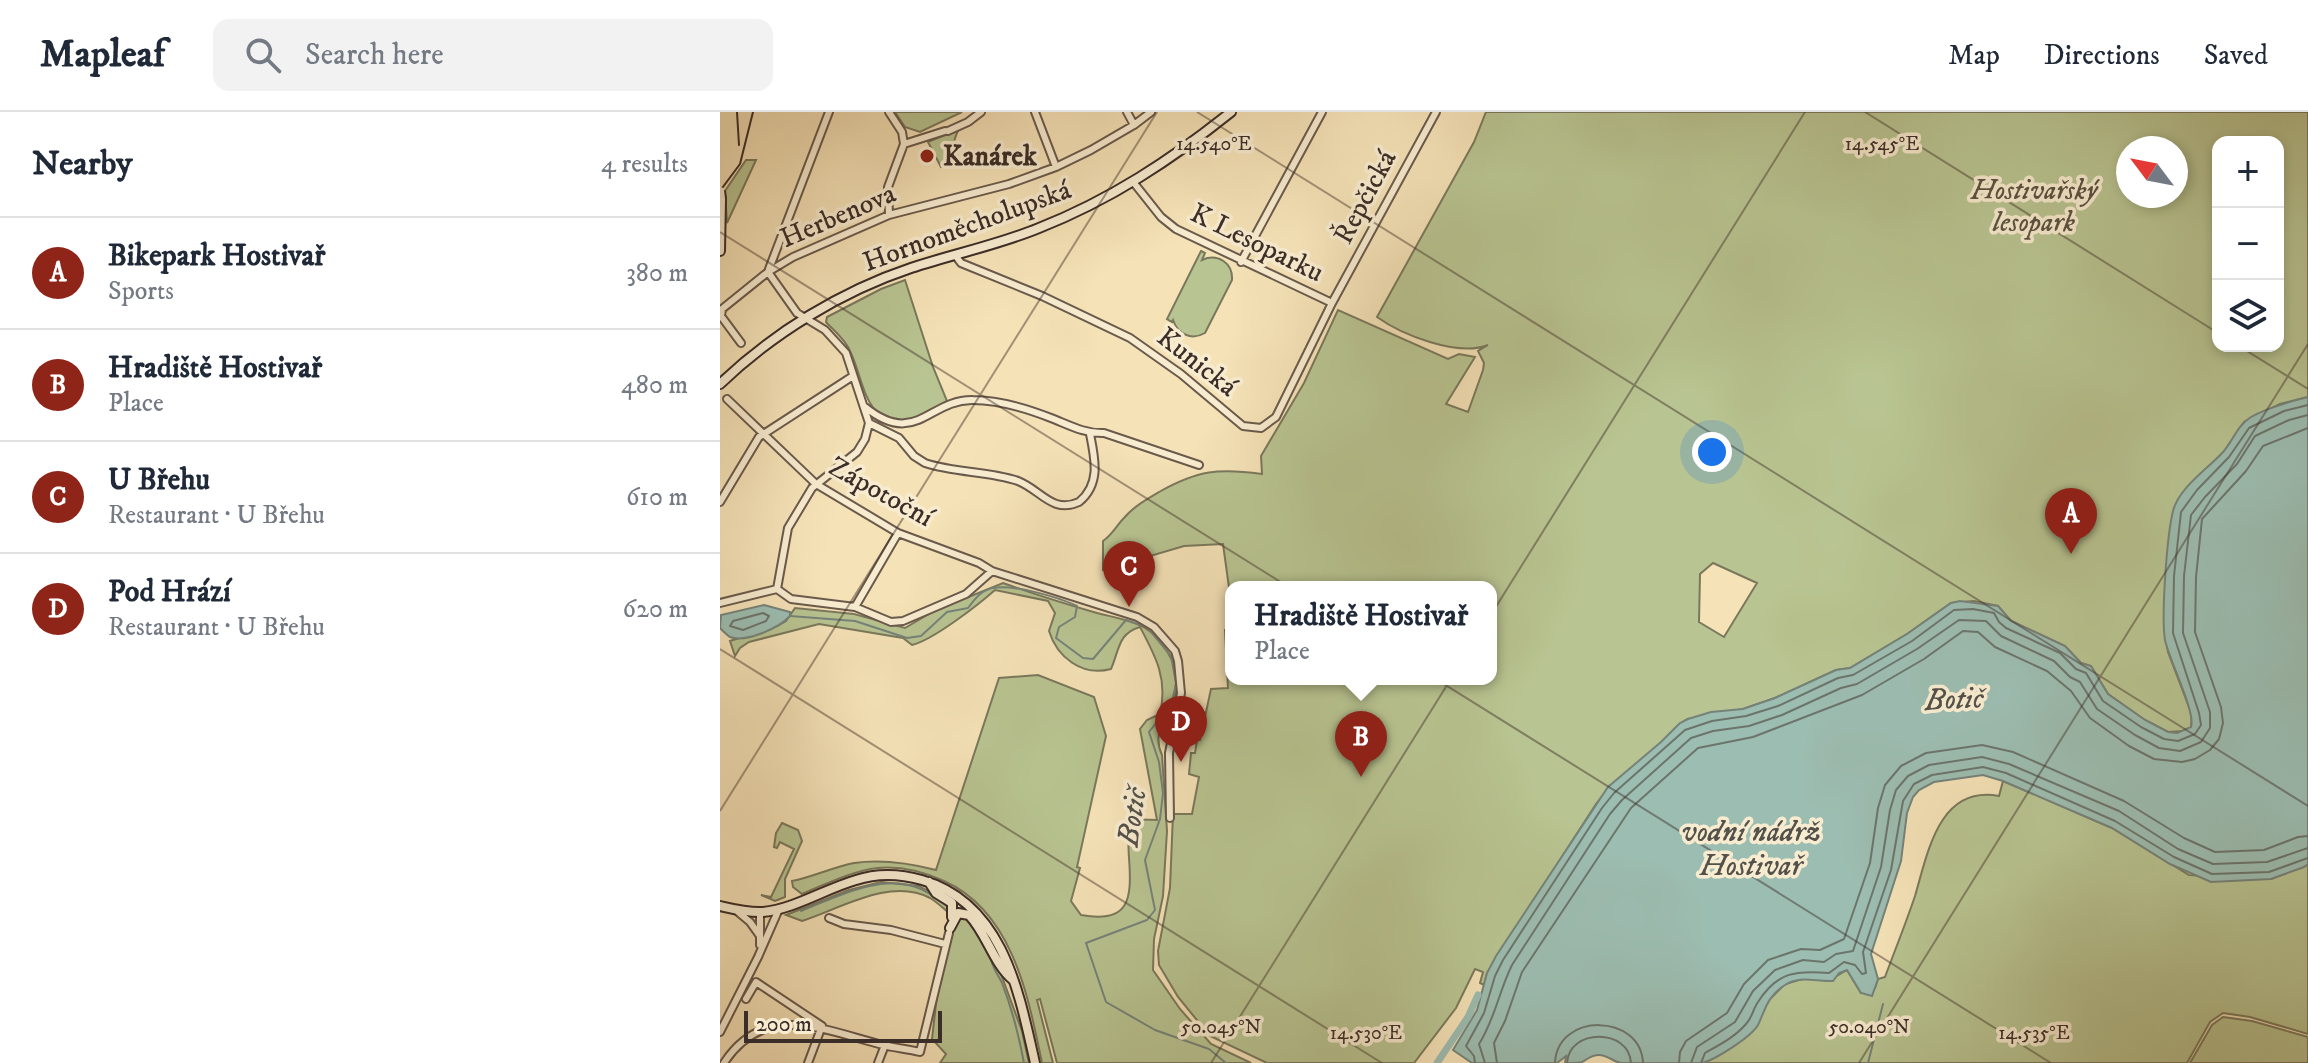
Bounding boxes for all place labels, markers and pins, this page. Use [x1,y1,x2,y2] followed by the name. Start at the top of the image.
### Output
[943,139,1038,174] place label: Kanárek
[918,147,936,165] marker: Kanárek
[2045,488,2097,554] pin: A
[1103,541,1155,607] pin: C
[1155,696,1207,762] pin: D
[1335,711,1387,777] pin: B

